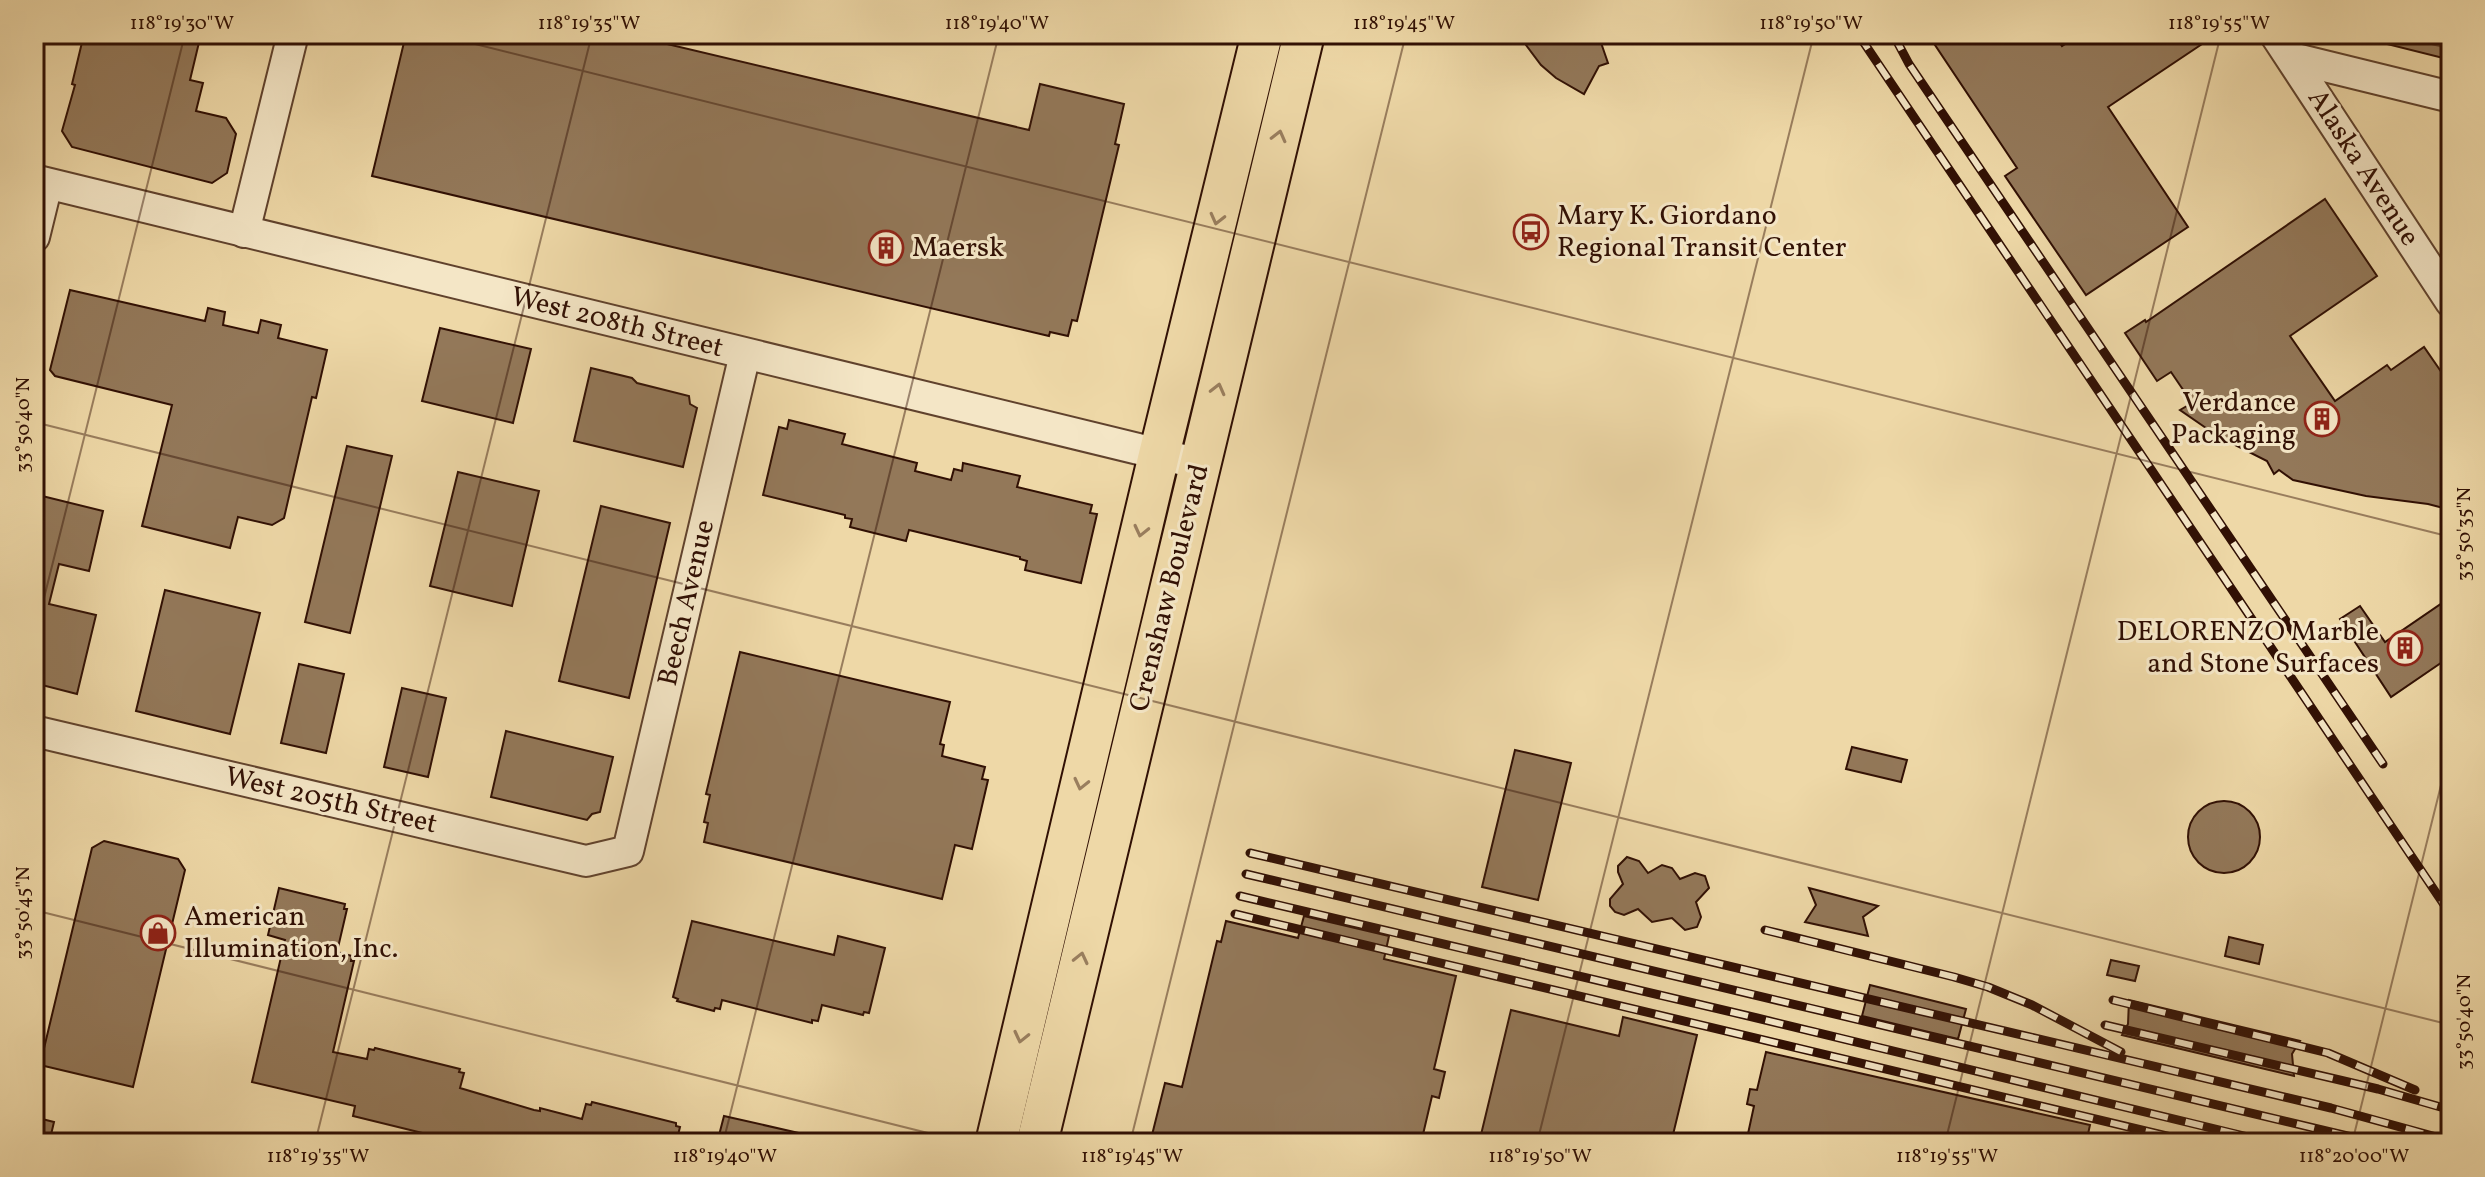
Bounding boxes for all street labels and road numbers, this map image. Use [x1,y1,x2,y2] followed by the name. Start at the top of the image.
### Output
[2298,82,2428,254] street label: Alaska Avenue
[507,278,727,368] street label: West 208th Street
[1120,460,1220,716] street label: Crenshaw Boulevard
[649,516,725,690] street label: Beech Avenue
[221,758,441,844] street label: West 205th Street

